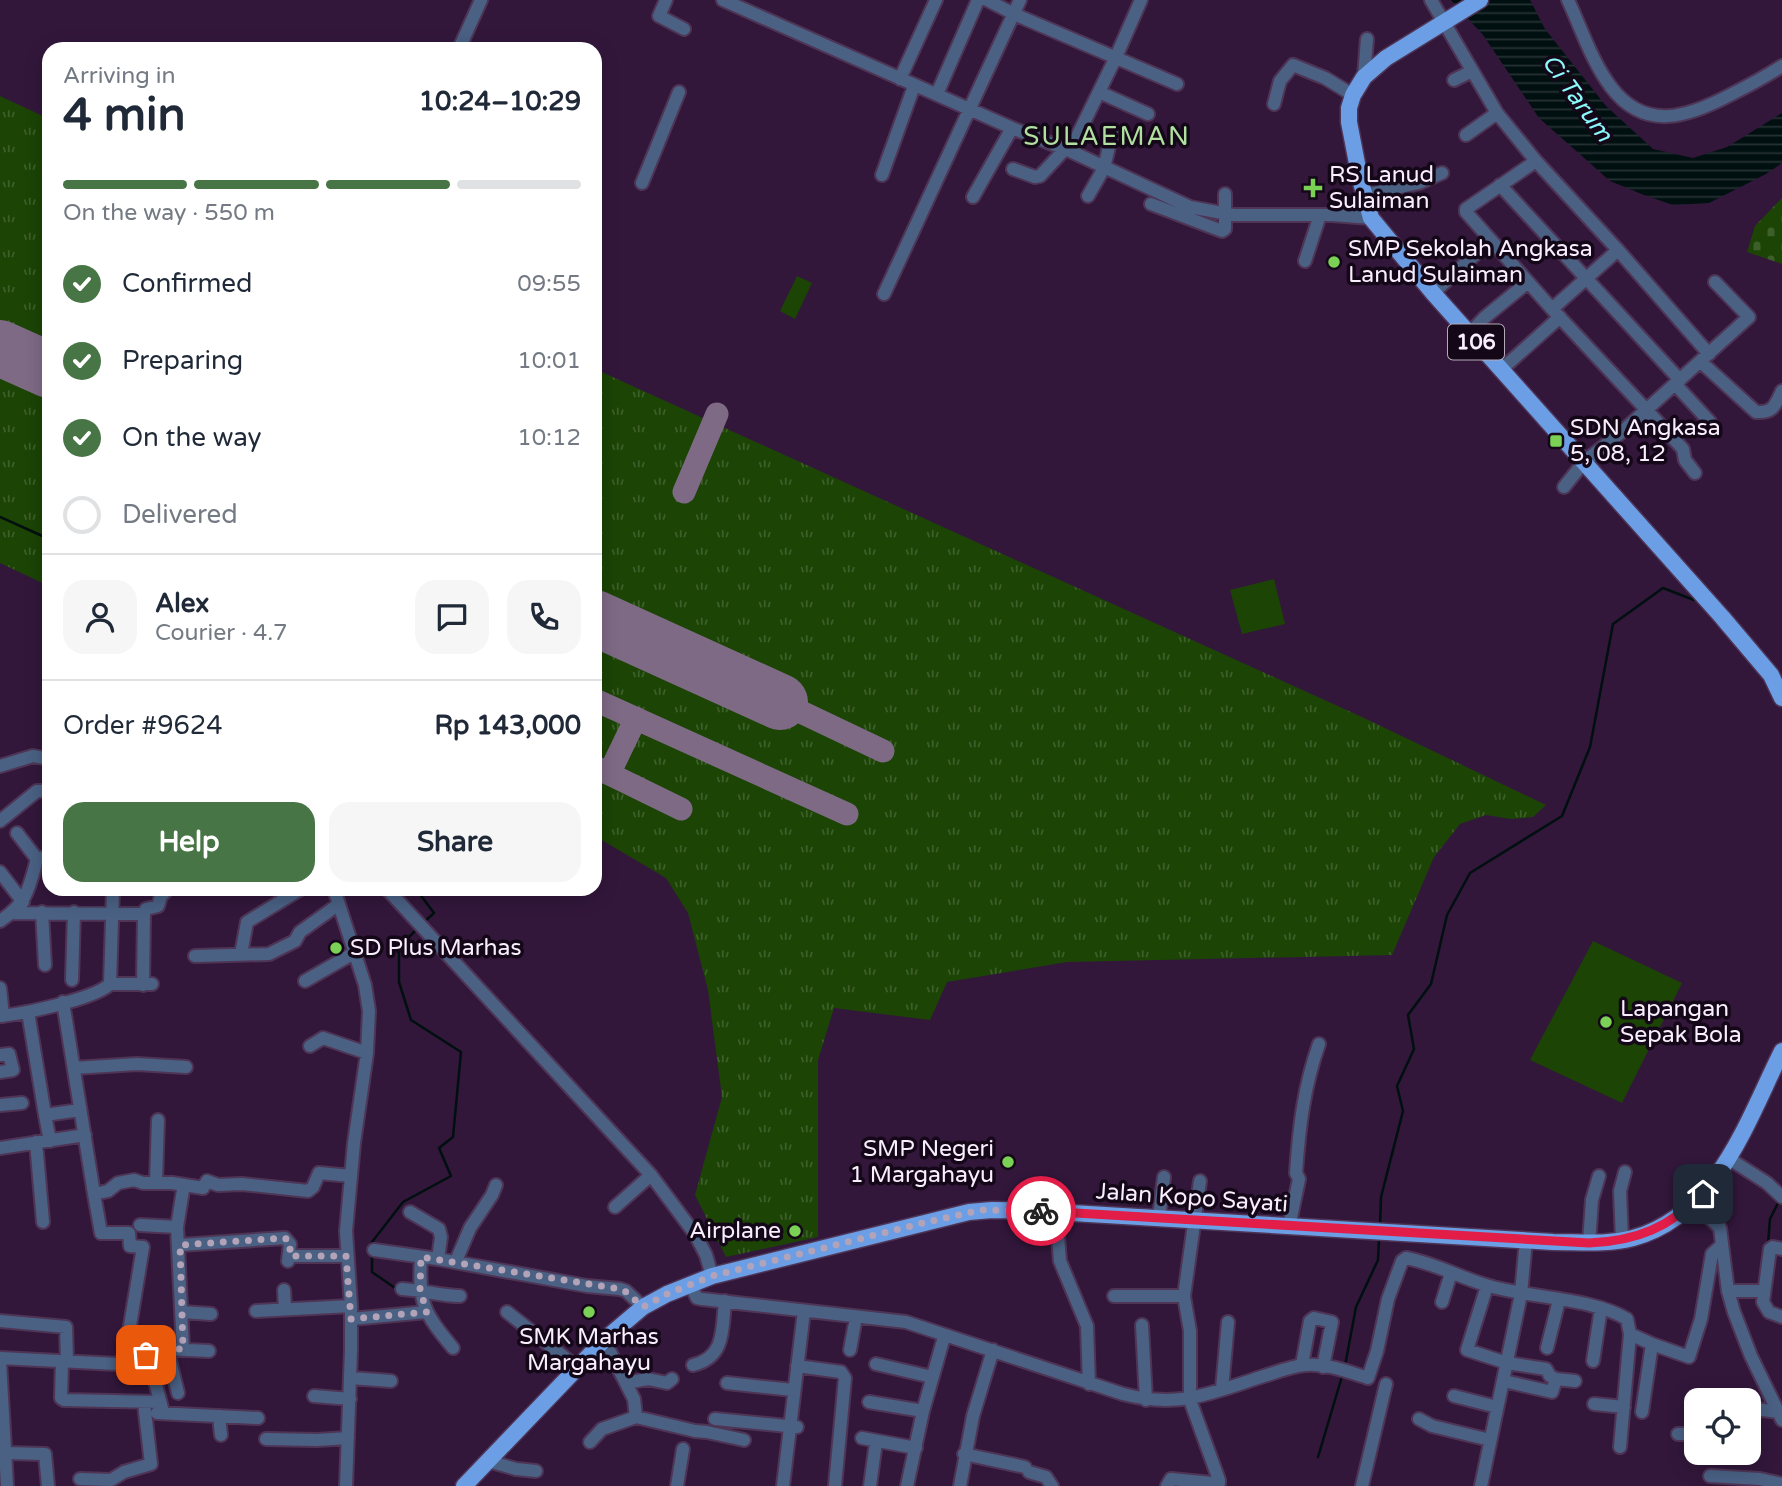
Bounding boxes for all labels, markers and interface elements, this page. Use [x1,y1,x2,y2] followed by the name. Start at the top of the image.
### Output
[1536,49,1619,148] water label: Ci Tarum
[63,62,176,90] text: Arriving in
[419,86,581,117] text: 10:24–10:29
[63,88,186,143] text: 4 min
[1023,121,1191,152] district label: SULAEMAN
[1329,161,1434,215] place label: RS Lanud Sulaiman
[1303,178,1323,198] marker: RS Lanud Sulaiman
[63,199,275,227] text: On the way · 550 m
[1348,235,1593,289] place label: SMP Sekolah Angkasa Lanud Sulaiman
[1326,254,1342,270] marker: SMP Sekolah Angkasa Lanud Sulaiman
[63,265,101,303] icon: check
[122,268,252,299] text: Confirmed
[517,270,581,298] text: 09:55
[1448,324,1504,360] road number: 106
[63,342,101,380] icon: check
[122,345,243,376] text: Preparing
[517,347,581,375] text: 10:01
[1570,414,1721,468] place label: SDN Angkasa 5, 08, 12
[63,419,101,457] icon: check
[122,422,262,453] text: On the way
[517,424,581,452] text: 10:12
[1548,433,1564,449] marker: SDN Angkasa 5, 08, 12
[122,499,238,530] text: Delivered
[63,580,137,654] button: person
[415,580,489,654] button: chat
[507,580,581,654] button: phone
[155,588,209,619] text: Alex
[155,619,288,647] text: Courier · 4.7
[63,710,223,741] text: Order #9624
[435,710,581,741] text: Rp 143,000
[63,802,315,882] button: Help
[329,802,581,882] button: Share
[350,934,521,962] place label: SD Plus Marhas
[328,940,344,956] marker: SD Plus Marhas
[1620,995,1742,1049] place label: Lapangan Sepak Bola
[1598,1014,1614,1030] marker: Lapangan Sepak Bola
[849,1135,994,1189] place label: SMP Negeri 1 Margahayu
[1000,1154,1016,1170] marker: SMP Negeri 1 Margahayu
[1673,1164,1733,1224] pin
[1684,1175,1722,1213] icon: home
[1006,1176,1076,1246] courier
[1095,1177,1289,1219] street label: Jalan Kopo Sayati
[1022,1192,1060,1230] icon: bike
[689,1217,781,1245] place label: Airplane
[787,1223,803,1239] marker: Airplane
[581,1304,597,1320] marker: SMK Marhas Margahayu
[519,1323,659,1377] place label: SMK Marhas Margahayu
[116,1325,176,1385] pin
[127,1336,165,1374] icon: bag
[1684,1388,1761,1465] map controls
[1684,1388,1761,1465] button: locate

